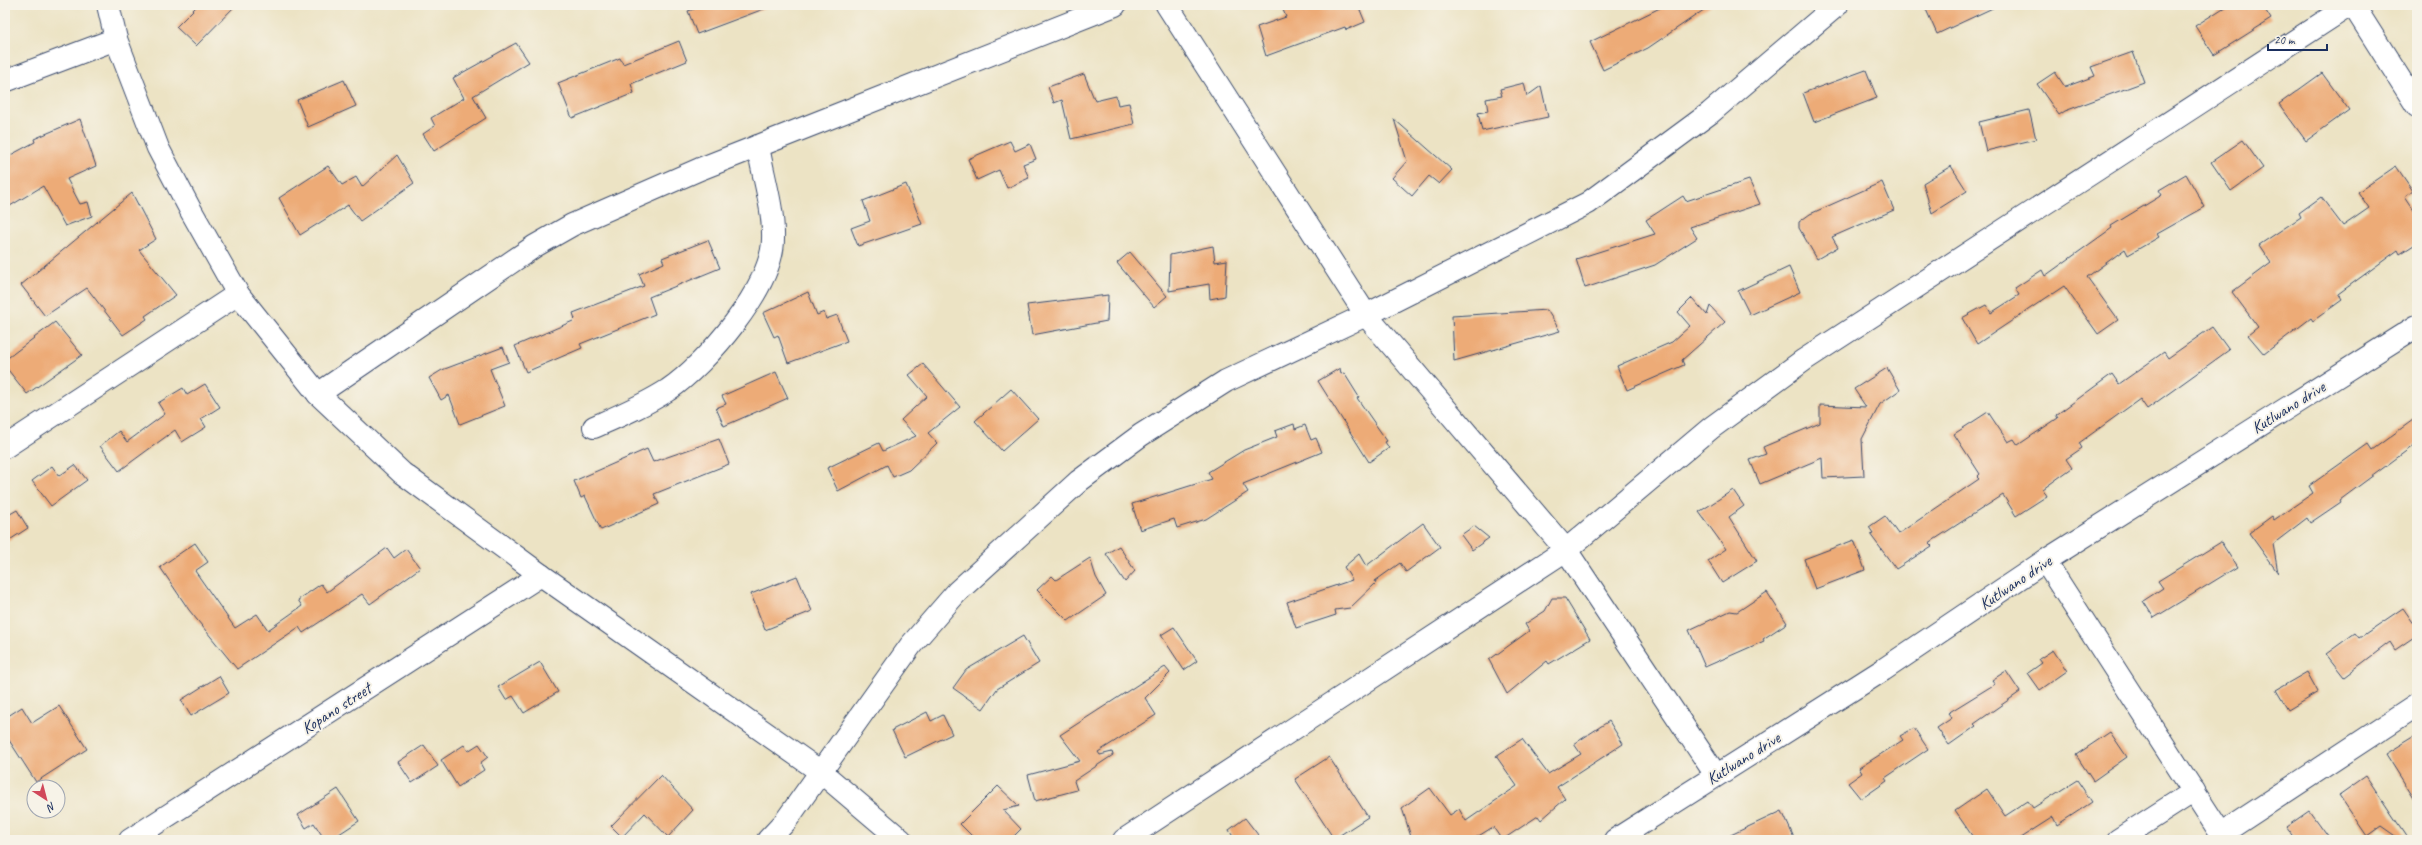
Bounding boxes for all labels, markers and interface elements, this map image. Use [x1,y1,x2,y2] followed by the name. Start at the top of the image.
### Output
[2268,26,2327,52] scale bar
[2274,32,2296,48] text: 20 m
[2248,376,2330,438] street label: Kutlwano drive
[1975,550,2057,614] street label: Kutlwano drive
[297,677,377,739] street label: Kopano street
[1703,727,1785,789] street label: Kutlwano drive
[26,779,66,819] north arrow
[43,799,59,816] text: N

